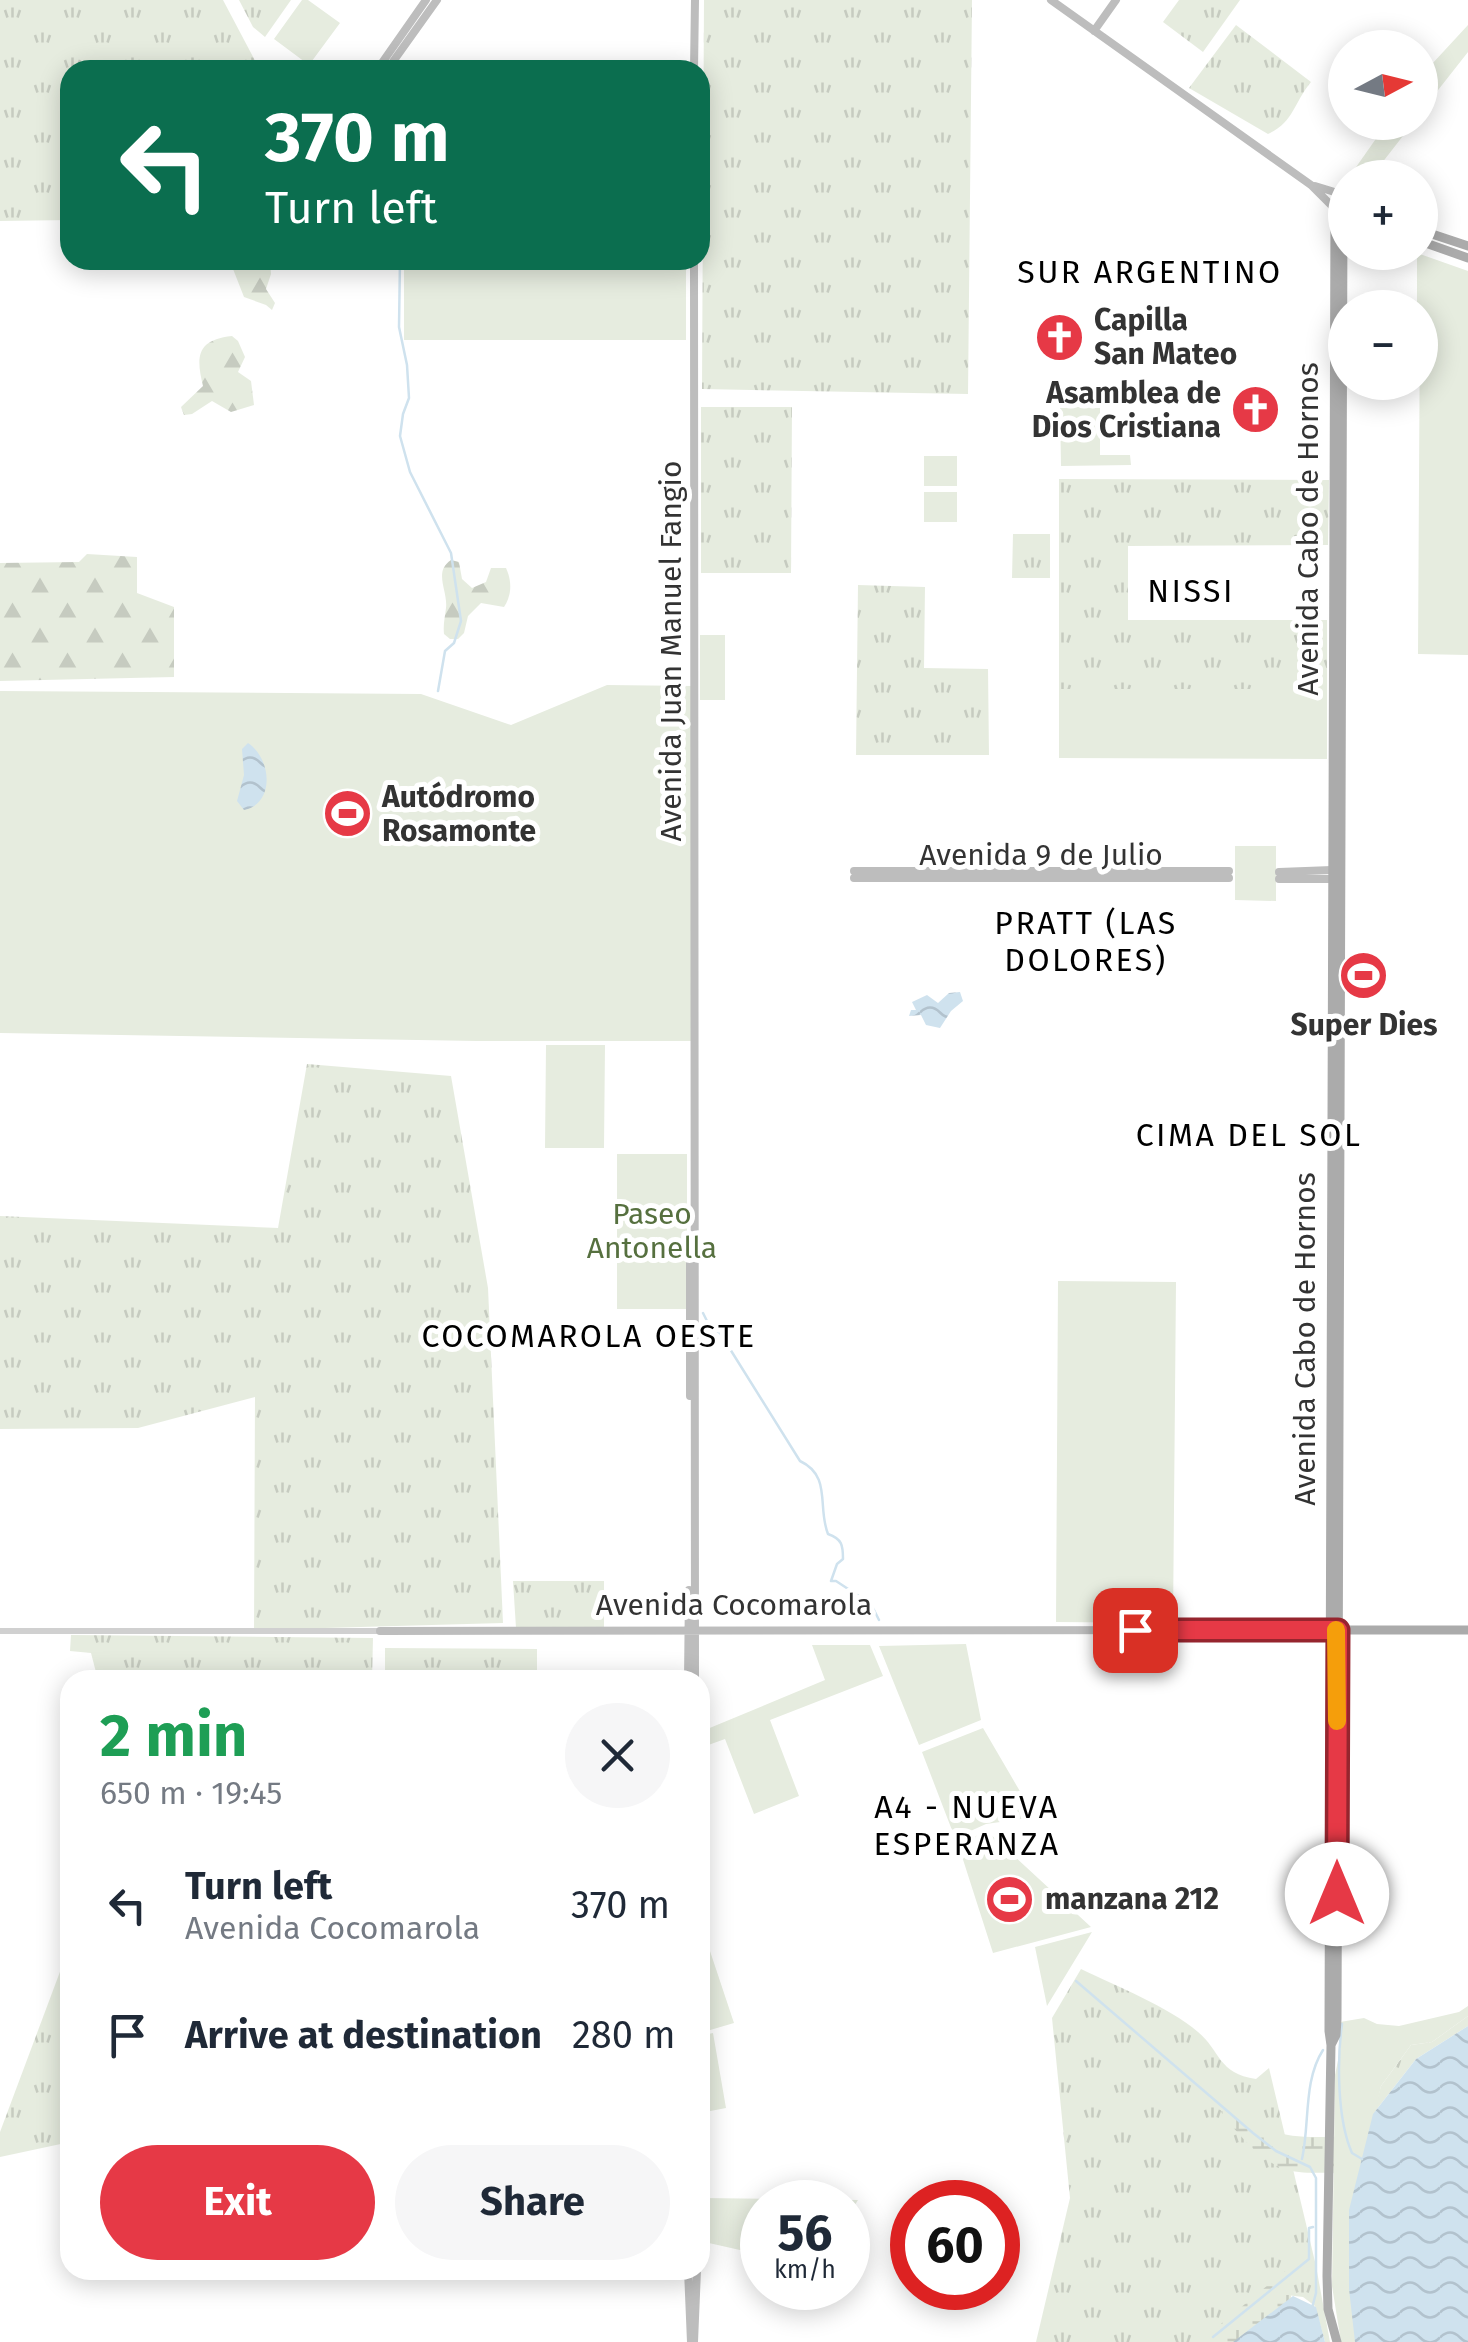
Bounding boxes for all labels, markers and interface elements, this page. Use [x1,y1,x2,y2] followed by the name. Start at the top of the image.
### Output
[1328,30,1438,140] north arrow
[1328,30,1438,400] map controls
[265,96,450,180] text: 370 m
[100,100,230,230] icon: left
[1328,160,1438,270] button: +
[265,181,437,235] text: Turn left
[1017,253,1283,291] district label: SUR ARGENTINO
[1328,290,1438,400] button: −
[1094,302,1237,372] place label: Capilla San Mateo
[1033,311,1085,363] church icon: Capilla San Mateo
[1290,362,1326,696] street label: Avenida Cabo de Hornos
[1032,375,1221,445] place label: Asamblea de Dios Cristiana
[1230,384,1282,436] church icon: Asamblea de Dios Cristiana
[653,460,689,842] street label: Avenida Juan Manuel Fangio
[1147,572,1235,610] district label: NISSI
[381,779,536,849] place label: Autódromo Rosamonte
[321,788,373,840] sports icon: Autódromo Rosamonte
[919,837,1163,873] street label: Avenida 9 de Julio
[994,904,1178,979] district label: PRATT (LAS DOLORES)
[1338,950,1390,1002] sports icon: Super Dies
[1291,1007,1437,1043] place label: Super Dies
[1136,1116,1362,1154] district label: CIMA DEL SOL
[1287,1172,1323,1506] street label: Avenida Cabo de Hornos
[587,1196,717,1266] park label: Paseo Antonella
[421,1317,757,1355] district label: COCOMAROLA OESTE
[596,1587,872,1623] street label: Avenida Cocomarola
[1093,1588,1178,1673] pin
[1108,1603,1163,1658] icon: arrive
[100,1700,247,1772] text: 2 min
[565,1703,670,1808] button: close
[100,1774,282,1812] text: 650 m · 19:45
[873,1788,1061,1863] district label: A4 - NUEVA ESPERANZA
[1285,1842,1389,1946] position arrow
[185,1863,332,1909] text: Turn left
[984,1873,1036,1925] sports icon: manzana 212
[100,1878,155,1933] icon: left
[1045,1881,1219,1917] place label: manzana 212
[571,1882,670,1928] text: 370 m
[185,1909,480,1947] text: Avenida Cocomarola
[100,2008,155,2063] icon: arrive
[185,2012,542,2058] text: Arrive at destination
[572,2012,676,2058] text: 280 m
[100,2145,375,2260] button: Exit
[395,2145,670,2260] button: Share
[890,2180,1020,2310] speed limit sign: 60
[777,2203,832,2263] text: 56
[774,2255,836,2285] text: km/h

